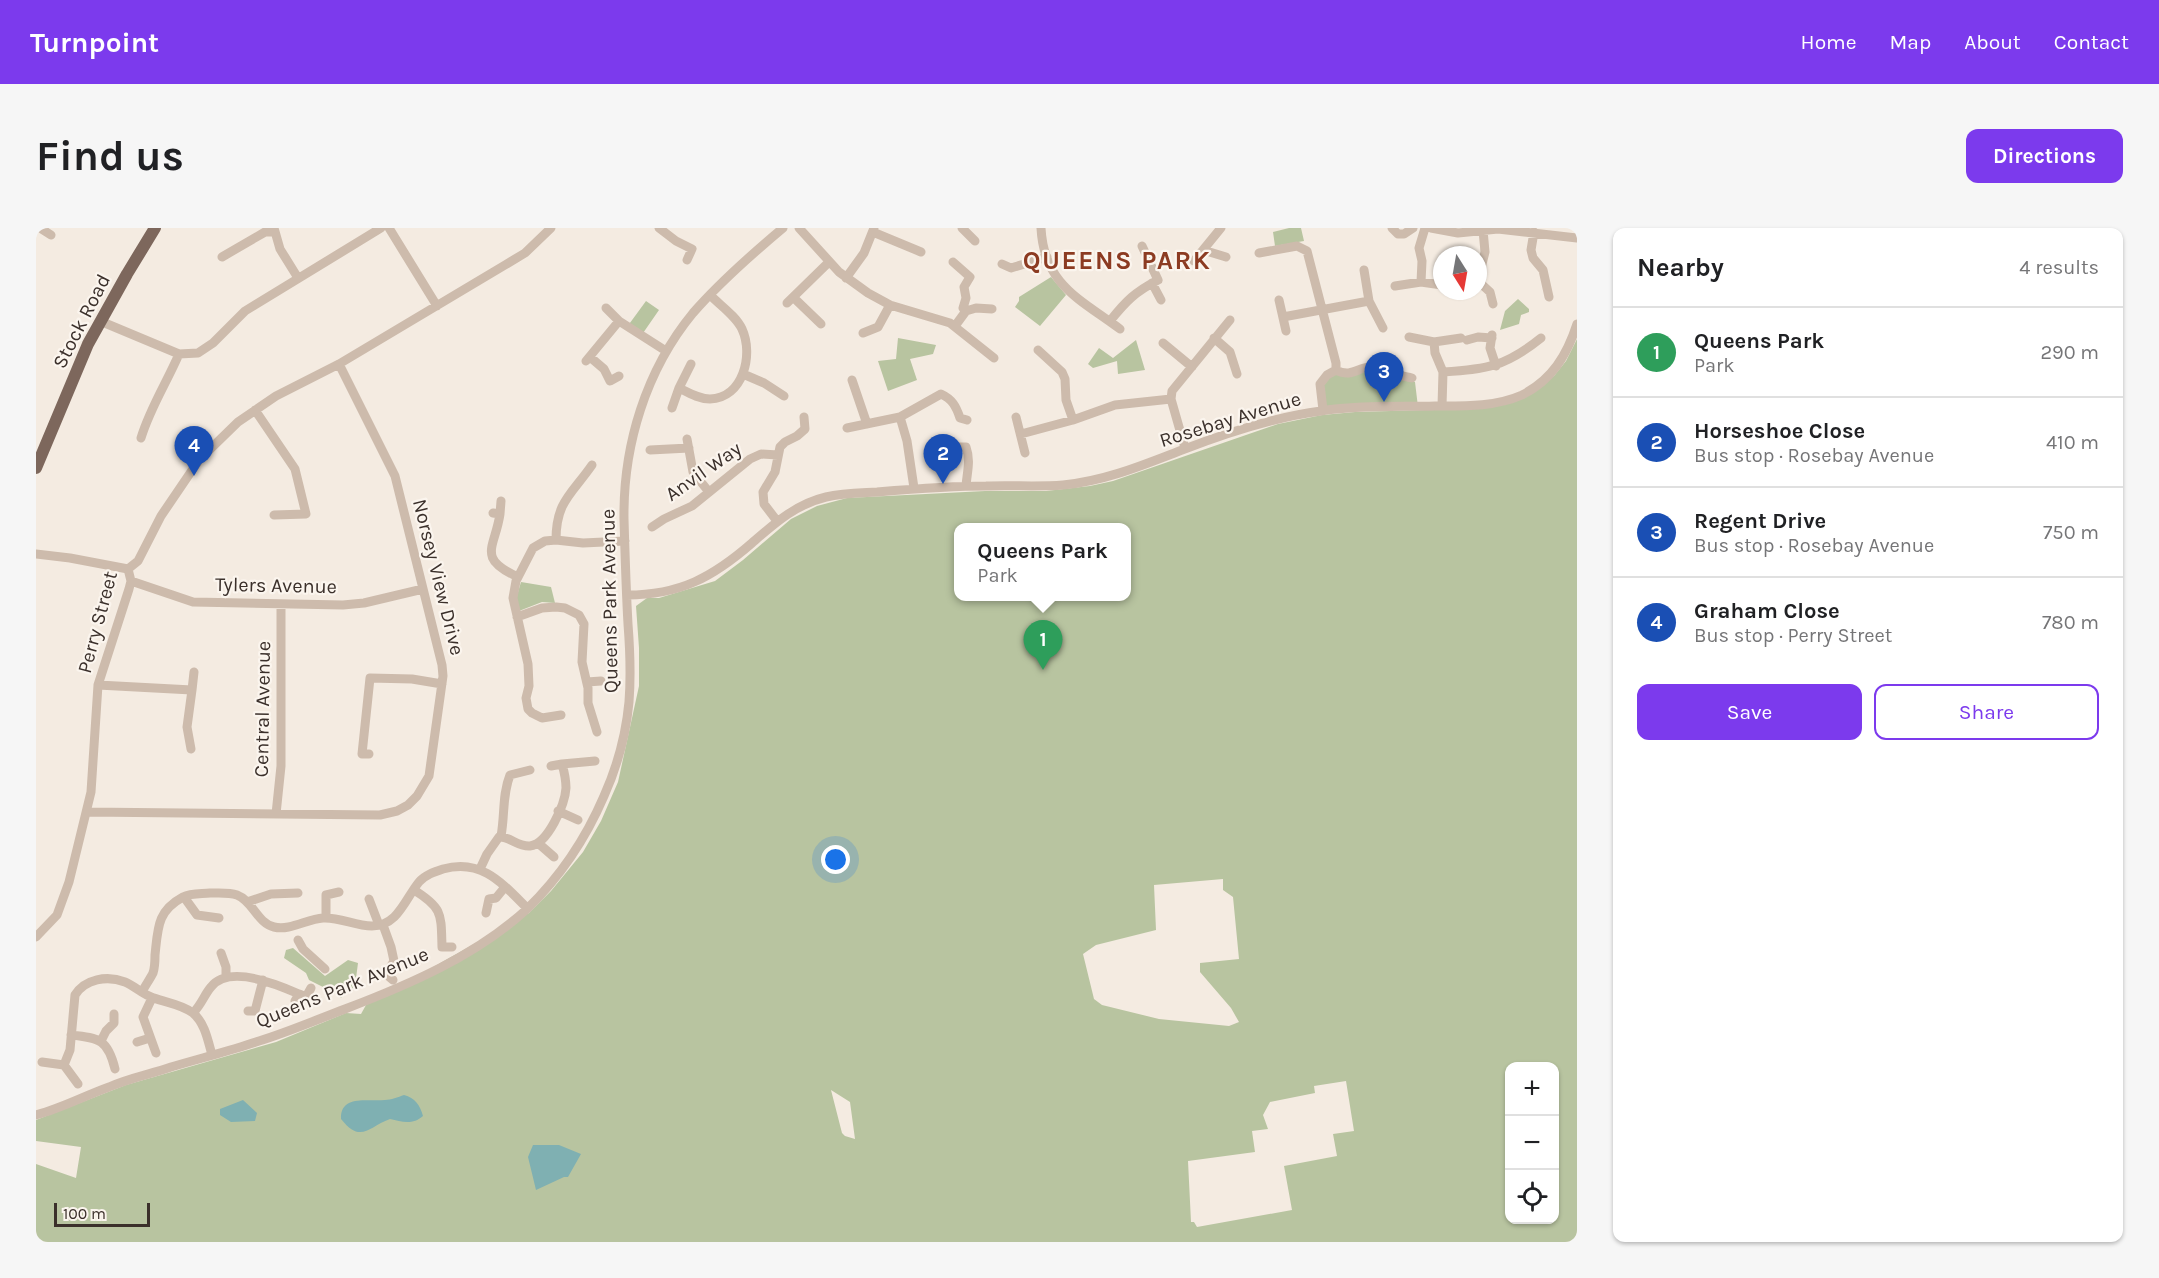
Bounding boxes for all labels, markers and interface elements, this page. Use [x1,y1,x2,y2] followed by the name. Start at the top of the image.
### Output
[30,26,159,59] text: Turnpoint
[1801,30,1857,54] text: Home
[1890,30,1931,54] text: Map
[1964,30,2021,54] text: About
[2054,30,2129,54] text: Contact
[1966,129,2123,183] button: Directions
[36,131,184,181] text: Find us
[1023,245,1211,276] district label: QUEENS PARK
[1433,246,1487,300] north arrow
[1637,252,1724,283] text: Nearby
[2019,256,2099,279] text: 4 results
[48,270,115,372] street label: Stock Road
[1694,328,1824,354] text: Queens Park
[1653,341,1660,364] text: 1
[2040,341,2099,364] text: 290 m
[1364,352,1404,402] pin: 3
[1694,354,1735,377] text: Park
[1157,387,1304,452] street label: Rosebay Avenue
[1694,418,1865,444] text: Horseshoe Close
[174,426,214,476] pin: 4
[1650,431,1663,454] text: 2
[2046,431,2099,454] text: 410 m
[924,434,962,484] pin: 2
[661,437,746,506] street label: Anvil Way
[1694,444,1934,467] text: Bus stop · Rosebay Avenue
[408,497,469,658] street label: Norsey View Drive
[1694,508,1826,534] text: Regent Drive
[596,509,623,693] street label: Queens Park Avenue
[1650,521,1663,544] text: 3
[2043,521,2099,544] text: 750 m
[954,523,1131,601] popup
[1694,534,1934,557] text: Bus stop · Rosebay Avenue
[977,538,1108,564] text: Queens Park
[977,564,1018,587] text: Park
[73,568,122,676] street label: Perry Street
[215,573,337,598] street label: Tylers Avenue
[1694,598,1840,624] text: Graham Close
[1651,611,1662,634] text: 4
[2042,611,2099,634] text: 780 m
[1024,620,1062,670] pin: 1
[1694,624,1892,647] text: Bus stop · Perry Street
[250,641,275,777] street label: Central Avenue
[1637,684,1862,740] button: Save
[1874,684,2099,740] button: Share
[821,845,850,874] your location
[252,942,432,1033] street label: Queens Park Avenue
[1505,1062,1559,1224] map controls
[1505,1062,1559,1116] button: +
[1505,1116,1559,1170] button: −
[1505,1170,1559,1224] button: locate
[54,1200,150,1228] scale bar
[63,1204,106,1223] text: 100 m

